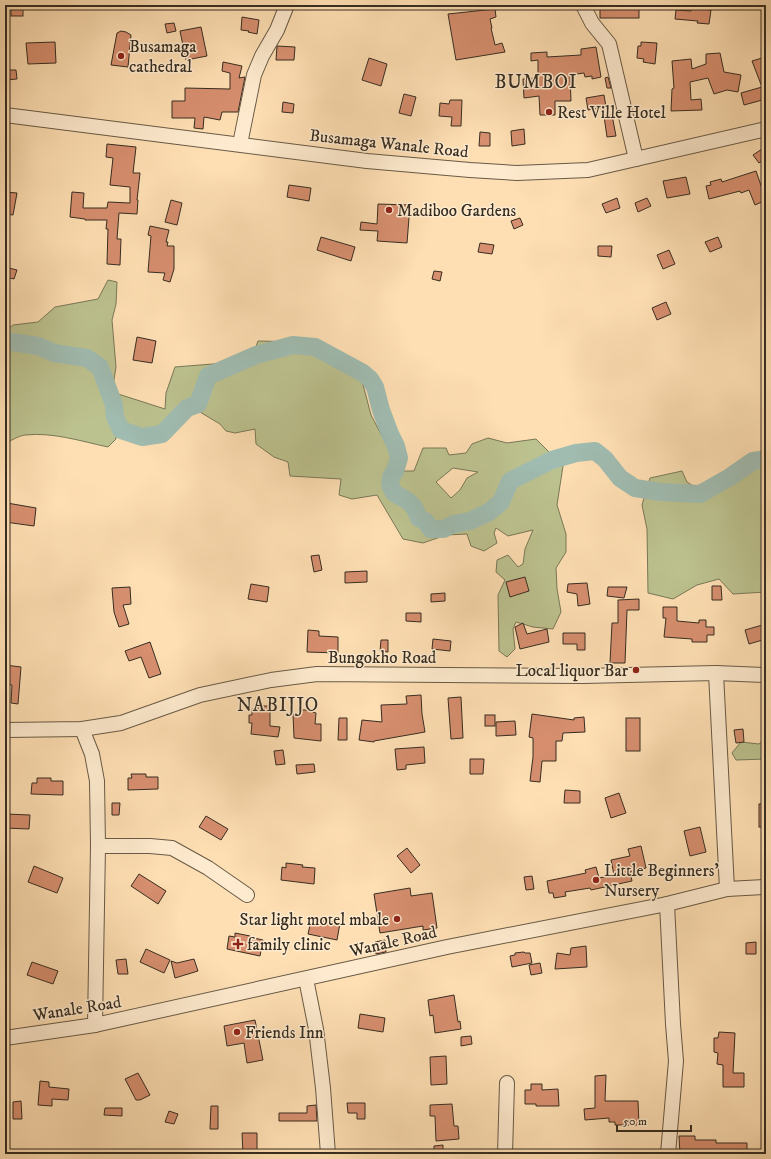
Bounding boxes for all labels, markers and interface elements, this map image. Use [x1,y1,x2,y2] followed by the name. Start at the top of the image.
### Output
[129,36,197,78] place label: Busamaga cathedral
[116,51,126,61] marker: Busamaga cathedral
[494,71,578,94] district label: BUMBOI
[557,102,666,124] place label: Rest Ville Hotel
[544,107,554,117] marker: Rest Ville Hotel
[308,125,470,163] street label: Busamaga Wanale Road
[397,200,517,222] place label: Madiboo Gardens
[384,205,394,215] marker: Madiboo Gardens
[328,647,437,669] street label: Bungokho Road
[516,660,629,682] place label: Local liquor Bar
[631,665,641,675] marker: Local liquor Bar
[237,694,319,717] district label: NABIJJO
[604,860,719,902] place label: Little Beginners' Nursery
[591,875,601,885] marker: Little Beginners' Nursery
[240,909,389,931] place label: Star light motel mbale
[392,914,402,924] marker: Star light motel mbale
[347,921,439,963] street label: Wanale Road
[247,934,331,956] place label: family clinic
[232,938,244,950] marker: family clinic
[31,991,123,1027] street label: Wanale Road
[245,1022,324,1044] place label: Friends Inn
[232,1027,242,1037] marker: Friends Inn
[617,1107,691,1133] scale bar
[623,1114,647,1129] text: 50 m

